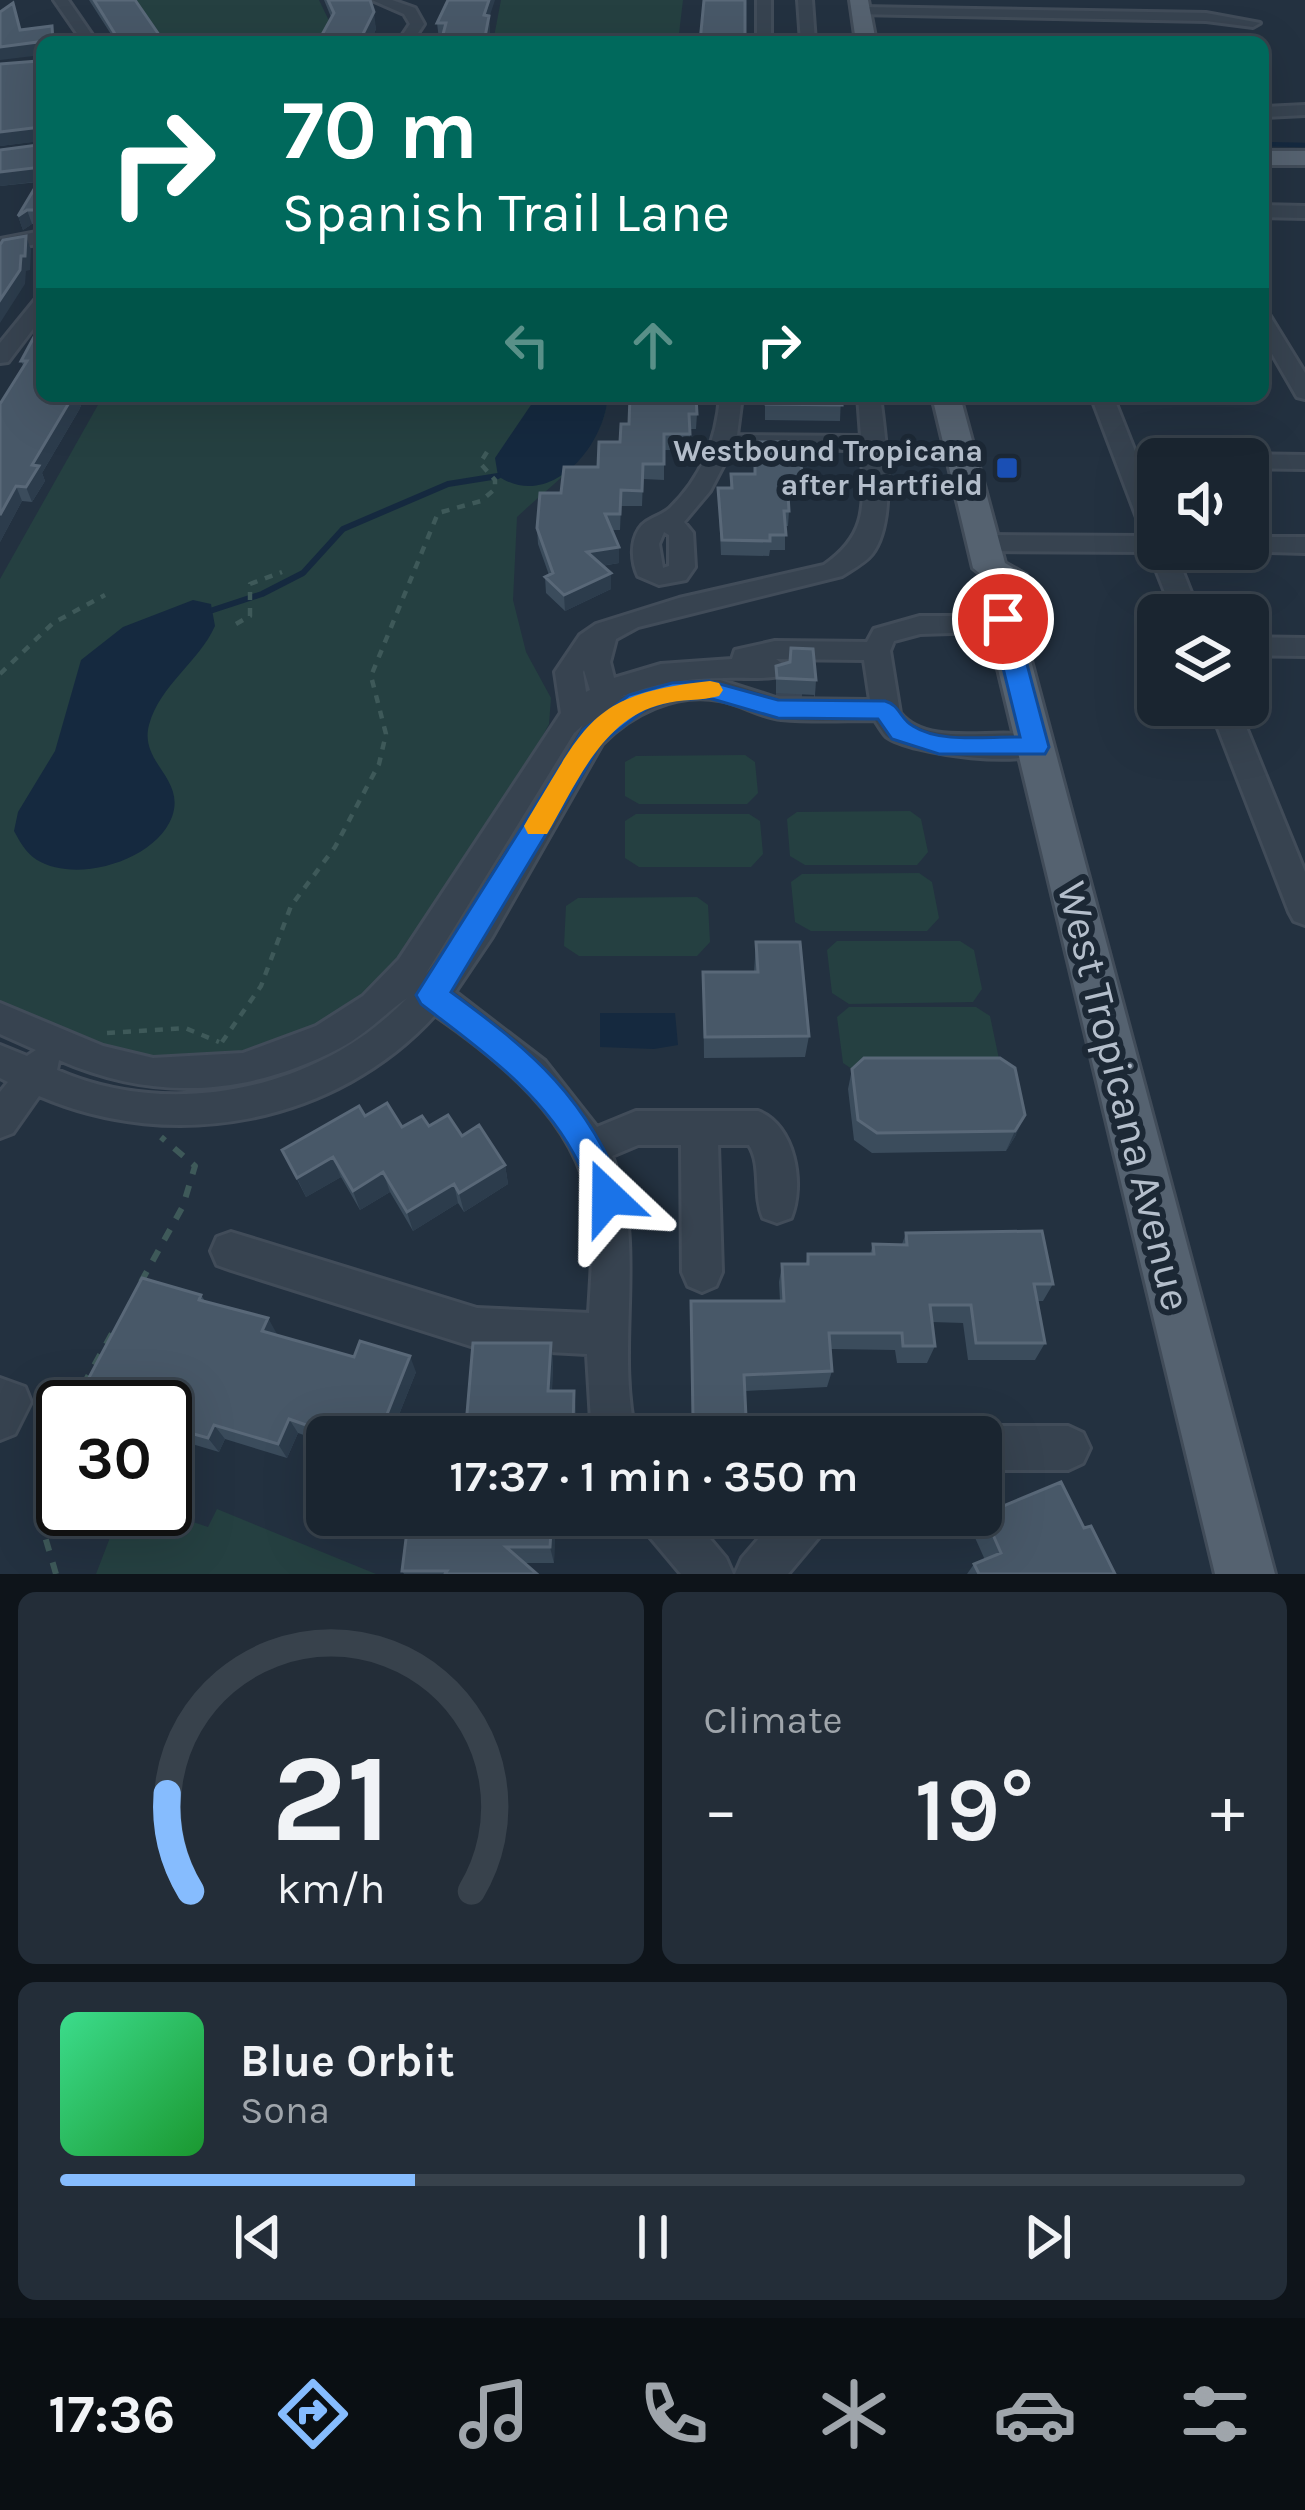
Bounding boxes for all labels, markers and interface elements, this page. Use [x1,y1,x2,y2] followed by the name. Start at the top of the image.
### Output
[282,81,478,179] text: 70 m
[84,84,240,240] icon: right
[282,181,730,245] text: Spanish Trail Lane
[494,312,560,378] icon: left
[620,312,686,378] icon: ahead
[746,312,812,378] icon: right
[673,433,983,503] place label: Westbound Tropicana after Hartfield
[1137,438,1269,726] map controls
[1137,438,1269,570] button: sound
[994,455,1020,481] marker: Westbound Tropicana after Hartfield
[952,568,1054,670] pin
[970,586,1036,652] icon: arrive
[1137,594,1269,726] button: layers
[1046,876,1202,1316] street label: West Tropicana Avenue
[545,1134,671,1260] position arrow
[36,1380,192,1536] speed limit sign: 30
[449,1450,859,1502] text: 17:37 · 1 min · 350 m
[704,1697,843,1743] text: Climate
[271,1726,391,1871] text: 21
[915,1757,1034,1863] text: 19°
[704,1771,738,1849] text: −
[1210,1771,1245,1849] text: +
[276,1864,385,1914] text: km/h
[240,2035,455,2087] text: Blue Orbit
[240,2087,330,2133] text: Sona
[225,2204,291,2270] icon: previous
[620,2204,686,2270] icon: pause
[1015,2204,1081,2270] icon: next
[271,2372,355,2456] icon: directions
[452,2372,536,2456] icon: music
[632,2372,716,2456] icon: phone
[812,2372,896,2456] icon: climate
[993,2372,1077,2456] icon: car
[1173,2372,1257,2456] icon: filters
[48,2382,175,2446] text: 17:36

